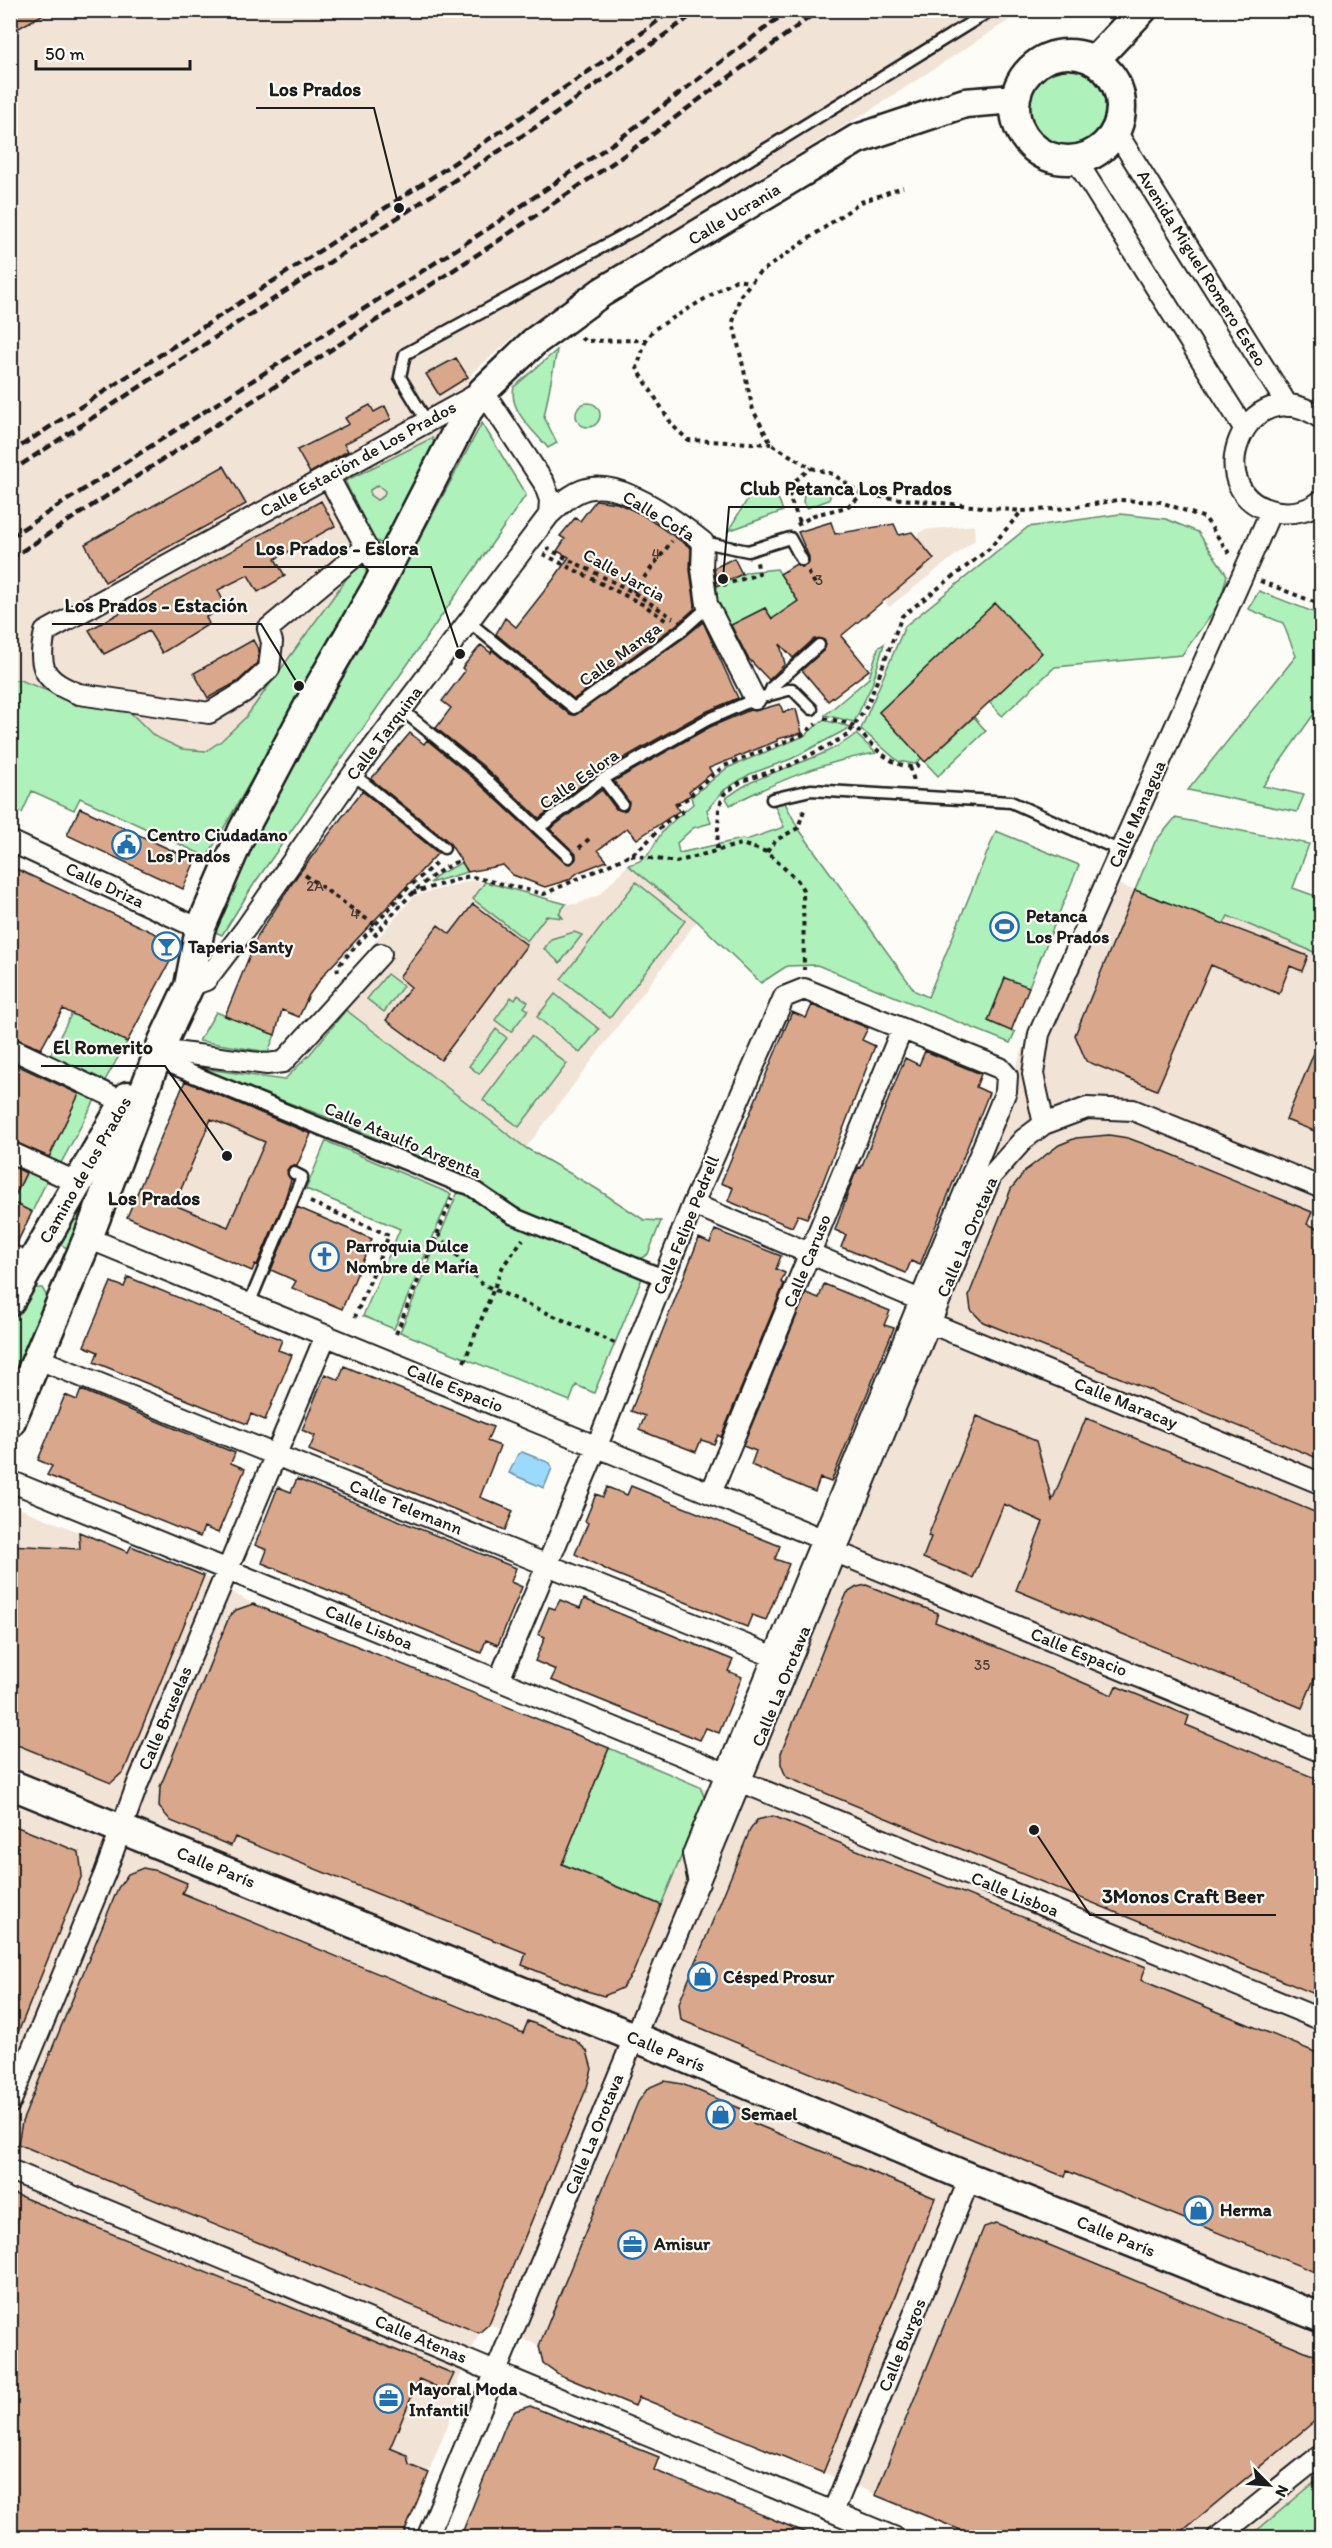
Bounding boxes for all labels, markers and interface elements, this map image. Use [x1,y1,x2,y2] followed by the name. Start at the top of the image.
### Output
[36,33,190,71] scale bar
[45,43,85,65] text: 50 m
[256,70,374,108] callout: Los Prados
[269,77,361,101] text: Los Prados
[1132,166,1272,370] street label: Avenida Miguel Romero Esteo
[684,178,784,250] street label: Calle Ucrania
[256,396,460,522] street label: Calle Estación de Los Prados
[729,469,963,507] callout: Club Petanca Los Prados
[740,476,952,500] text: Club Petanca Los Prados
[619,486,700,547] street label: Calle Cofa
[243,529,431,567] callout: Los Prados - Eslora
[255,536,419,560] text: Los Prados - Eslora
[579,543,669,607] street label: Calle Jarcia
[651,545,661,563] house number: 4
[815,571,823,589] house number: 3
[52,586,261,624] callout: Los Prados - Estación
[65,593,248,617] text: Los Prados - Estación
[575,616,666,691] street label: Calle Manga
[341,681,427,785] street label: Calle Tarquina
[535,743,624,814] street label: Calle Eslora
[1103,756,1171,871] street label: Calle Managua
[147,824,288,867] place label: Centro Ciudadano Los Prados
[110,829,142,861] public building icon: Centro Ciudadano Los Prados
[62,857,149,913] street label: Calle Driza
[306,877,324,895] house number: 2A
[350,905,360,923] house number: 4
[1026,905,1109,948] place label: Petanca Los Prados
[989,910,1021,942] sports icon: Petanca Los Prados
[151,931,183,963] bar icon: Taperia Santy
[187,936,293,958] place label: Taperia Santy
[41,1028,165,1066] callout: El Romerito
[53,1035,153,1059] text: El Romerito
[34,1093,136,1247] street label: Camino de los Prados
[321,1097,486,1183] street label: Calle Ataulfo Argenta
[648,1152,724,1298] street label: Calle Felipe Pedrell
[932,1173,1003,1301] street label: Calle La Orotava
[108,1186,200,1210] district label: Los Prados
[778,1211,836,1311] street label: Calle Caruso
[346,1235,478,1278] place label: Parroquia Dulce Nombre de María
[309,1240,341,1272] church icon: Parroquia Dulce Nombre de María
[403,1359,507,1417] street label: Calle Espacio
[1071,1372,1182,1434] street label: Calle Maracay
[346,1474,466,1540] street label: Calle Telemann
[322,1599,416,1655] street label: Calle Lisboa
[747,1622,816,1750] street label: Calle La Orotava
[1027,1623,1131,1681] street label: Calle Espacio
[974,1656,990,1674] house number: 35
[133,1663,197,1773] street label: Calle Bruselas
[173,1841,259,1893] street label: Calle París
[968,1866,1062,1922] street label: Calle Lisboa
[1090,1877,1276,1915] callout: 3Monos Craft Beer
[1102,1884,1265,1908] text: 3Monos Craft Beer
[686,1961,718,1993] shop icon: Césped Prosur
[723,1966,835,1988] place label: Césped Prosur
[623,2025,709,2077] street label: Calle París
[560,2070,629,2198] street label: Calle La Orotava
[704,2098,736,2130] shop icon: Semael
[741,2103,798,2125] place label: Semael
[1183,2194,1215,2226] shop icon: Herma
[1220,2199,1272,2221] place label: Herma
[1073,2210,1159,2262] street label: Calle París
[617,2228,649,2260] office icon: Amisur
[653,2233,711,2255] place label: Amisur
[873,2295,931,2395] street label: Calle Burgos
[371,2310,471,2368] street label: Calle Atenas
[409,2378,518,2421] place label: Mayoral Moda Infantil
[372,2383,404,2415] office icon: Mayoral Moda Infantil
[1239,2455,1299,2515] north arrow
[1271,2482,1293,2500] text: N

